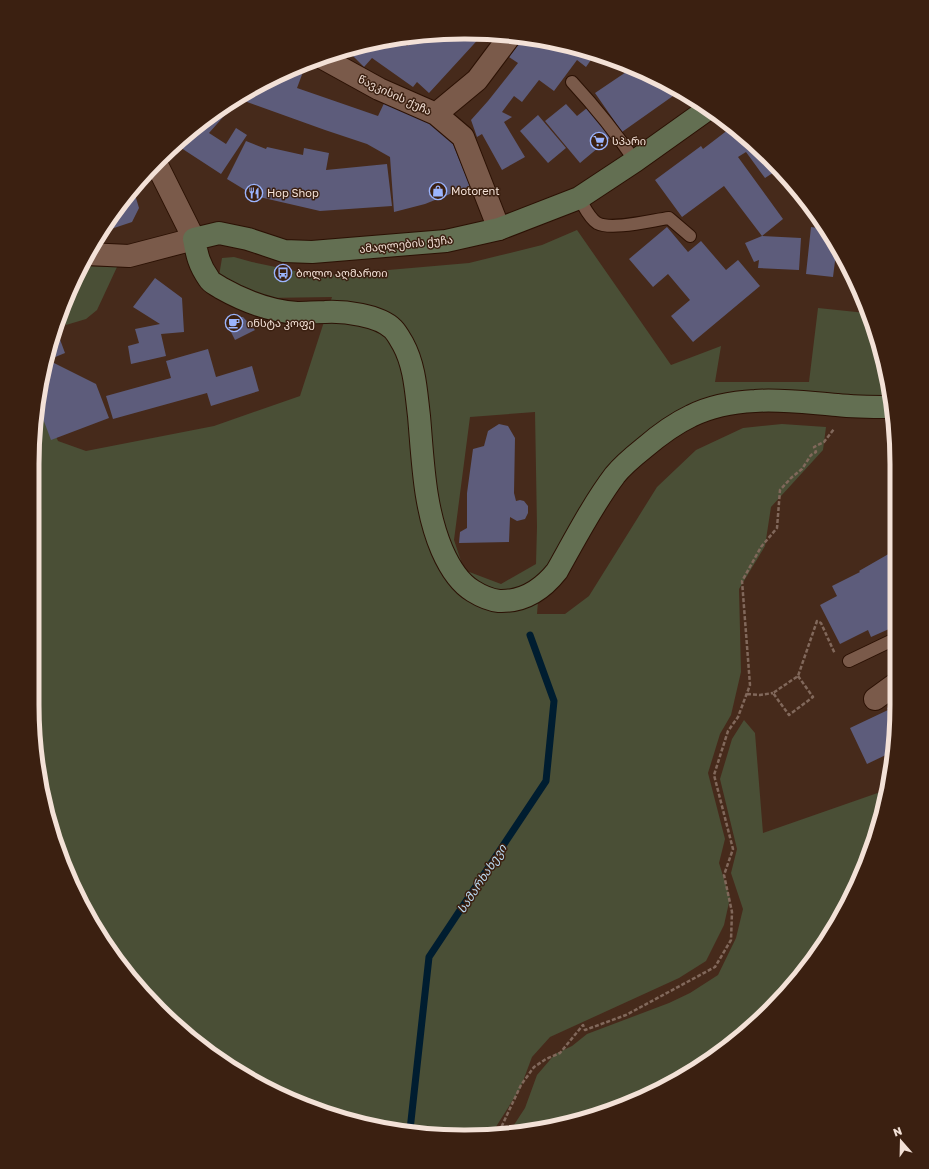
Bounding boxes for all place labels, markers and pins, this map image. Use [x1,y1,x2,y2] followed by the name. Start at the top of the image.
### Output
[589,131,609,151] supermarket icon: სპარი
[612,134,646,147] place label: სპარი
[428,181,448,201] shop icon: Motorent
[244,183,264,203] restaurant icon: Hop Shop
[451,184,500,197] place label: Motorent
[267,186,319,199] place label: Hop Shop
[273,263,293,283] bus stop icon: ბოლო აღმართი
[296,266,388,280] place label: ბოლო აღმართი
[224,313,244,333] cafe icon: ინსტა კოფე
[247,316,315,330] place label: ინსტა კოფე

